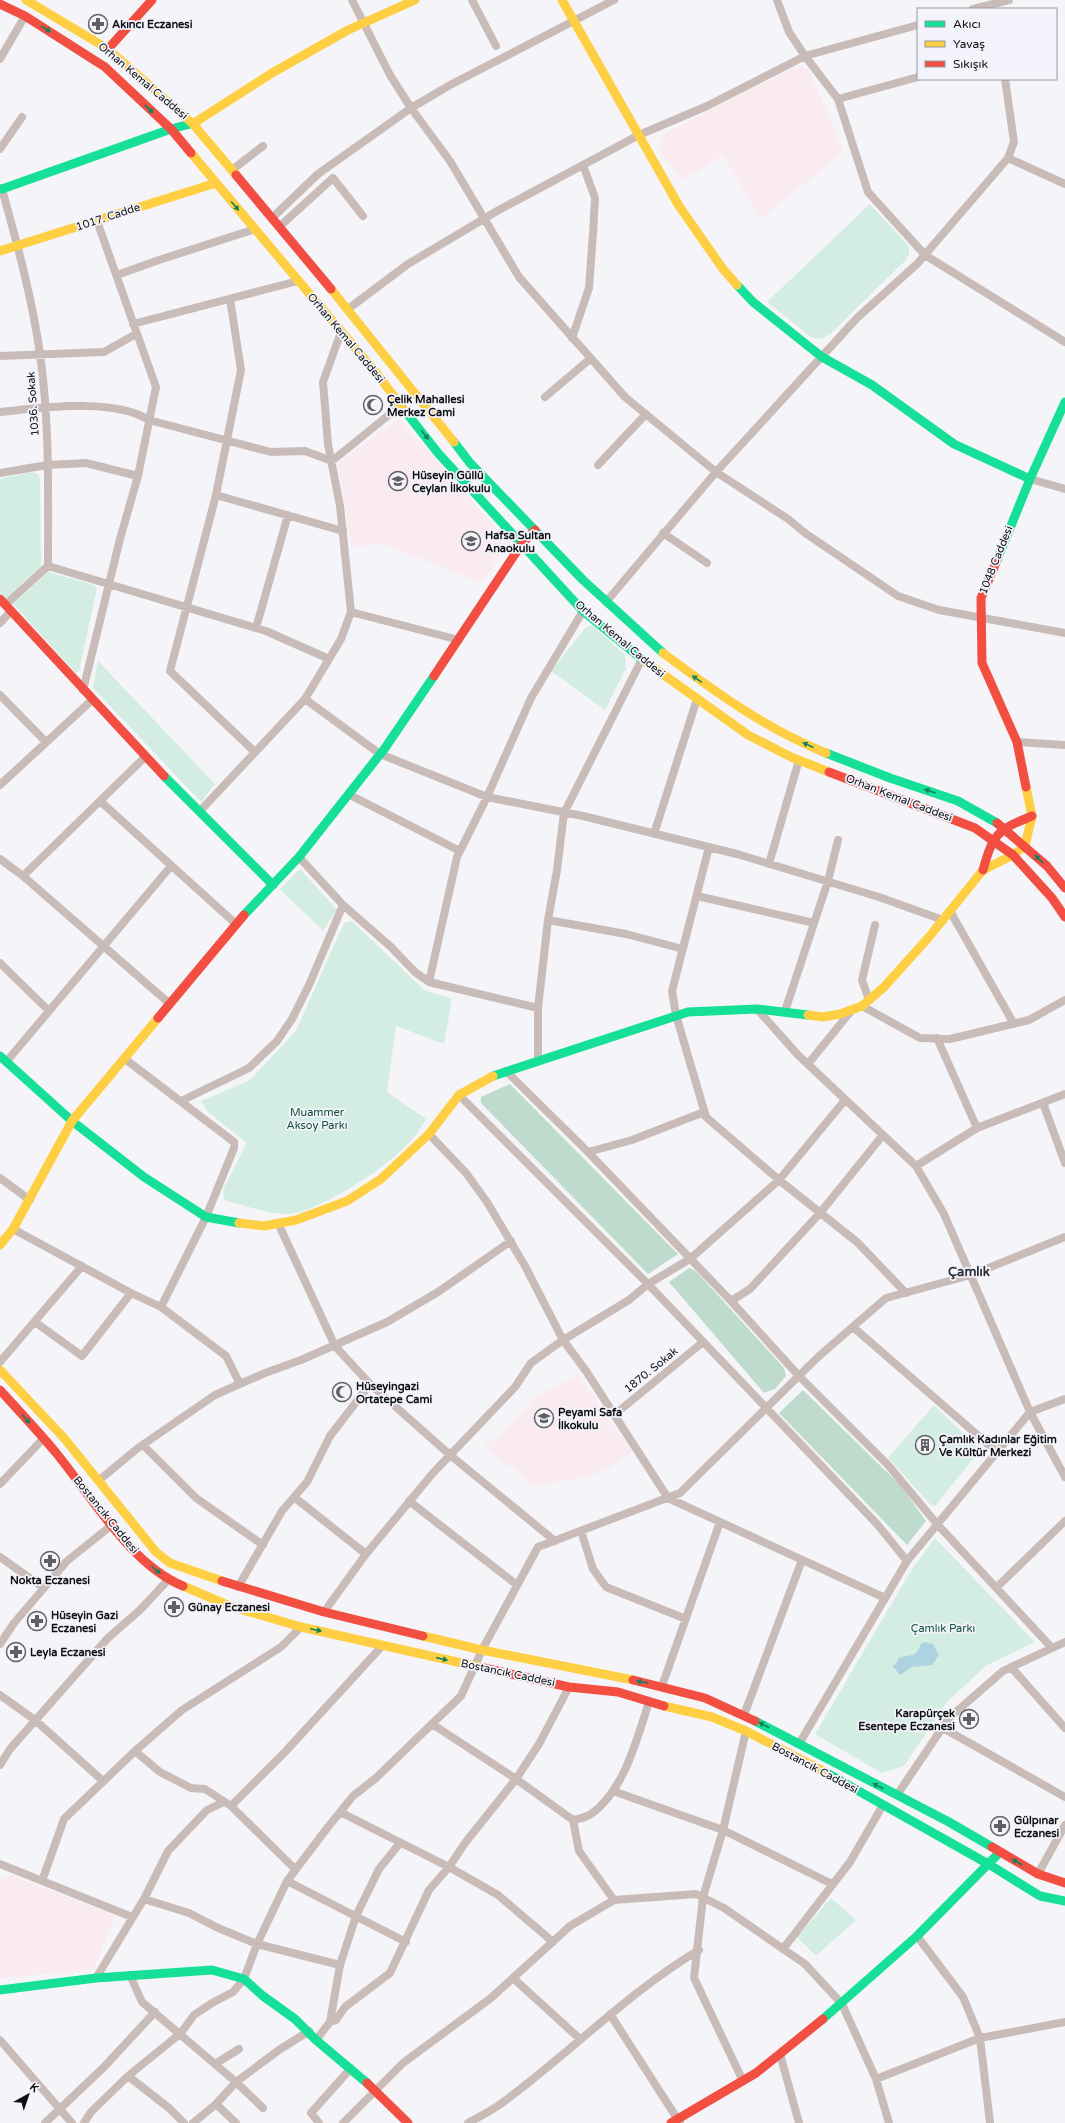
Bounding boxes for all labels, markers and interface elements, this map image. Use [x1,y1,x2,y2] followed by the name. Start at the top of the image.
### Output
[917,8,1057,80] legend
[87,13,109,35] pharmacy icon: Akıncı Eczanesi
[953,17,981,31] text: Akıcı
[112,18,193,31] place label: Akıncı Eczanesi
[40,26,52,33] one-way arrow
[953,37,985,51] text: Yavaş
[96,40,190,122] street label: Orhan Kemal Caddesi
[953,57,989,71] text: Sıkışık
[144,104,154,113] one-way arrow
[230,200,239,211] one-way arrow
[74,201,142,233] street label: 1017. Cadde
[305,291,387,385] street label: Orhan Kemal Caddesi
[24,371,42,437] street label: 1036. Sokak
[387,393,465,419] place label: Çelik Mahallesi Merkez Cami
[362,394,384,416] mosque icon: Çelik Mahallesi Merkez Cami
[420,430,429,441] one-way arrow
[412,469,491,496] place label: Hüseyin Güllü Ceylan İlkokulu
[387,470,409,492] school or university icon: Hüseyin Güllü Ceylan İlkokulu
[976,524,1016,596] street label: 1048 Caddesi
[485,529,551,555] place label: Hafsa Sultan Anaokulu
[460,530,482,552] school or university icon: Hafsa Sultan Anaokulu
[573,598,667,680] street label: Orhan Kemal Caddesi
[691,675,702,683] one-way arrow
[802,742,814,749] one-way arrow
[844,772,954,824] street label: Orhan Kemal Caddesi
[923,788,935,794] one-way arrow
[1034,854,1044,863] one-way arrow
[287,1106,347,1132] park label: Muammer Aksoy Parkı
[948,1264,990,1280] district label: Çamlık
[622,1345,680,1395] street label: 1870. Sokak
[356,1380,433,1407] place label: Hüseyingazi Ortatepe Cami
[331,1381,353,1403] mosque icon: Hüseyingazi Ortatepe Cami
[558,1406,622,1432] place label: Peyami Safa İlkokulu
[533,1407,555,1429] school or university icon: Peyami Safa İlkokulu
[21,1414,30,1424] one-way arrow
[939,1433,1057,1459] place label: Çamlık Kadınlar Eğitim Ve Kültür Merkezi
[914,1434,936,1456] building icon: Çamlık Kadınlar Eğitim Ve Kültür Merkezi
[71,1474,141,1556] street label: Bostancık Caddesi
[39,1550,61,1572] pharmacy icon: Nokta Eczanesi
[150,1566,161,1575] one-way arrow
[10,1574,90,1587] place label: Nokta Eczanesi
[163,1596,185,1618] pharmacy icon: Günay Eczanesi
[188,1601,270,1615] place label: Günay Eczanesi
[51,1609,119,1635] place label: Hüseyin Gazi Eczanesi
[26,1610,48,1632] pharmacy icon: Hüseyin Gazi Eczanesi
[911,1622,975,1635] park label: Çamlık Parkı
[310,1628,322,1634] one-way arrow
[5,1641,27,1663] pharmacy icon: Leyla Eczanesi
[30,1646,106,1660] place label: Leyla Eczanesi
[436,1656,449,1662] one-way arrow
[460,1657,556,1689] street label: Bostancık Caddesi
[635,1679,648,1685] one-way arrow
[858,1707,955,1734] place label: Karapürçek Esentepe Eczanesi
[958,1708,980,1730] pharmacy icon: Karapürçek Esentepe Eczanesi
[758,1722,769,1728] one-way arrow
[770,1740,860,1796] street label: Bostancık Caddesi
[872,1783,884,1789] one-way arrow
[1014,1814,1060,1840] place label: Gülpınar Eczanesi
[989,1815,1011,1837] pharmacy icon: Gülpınar Eczanesi
[1011,1858,1023,1865] one-way arrow
[8,2075,48,2115] north arrow
[27,2080,42,2095] text: K

